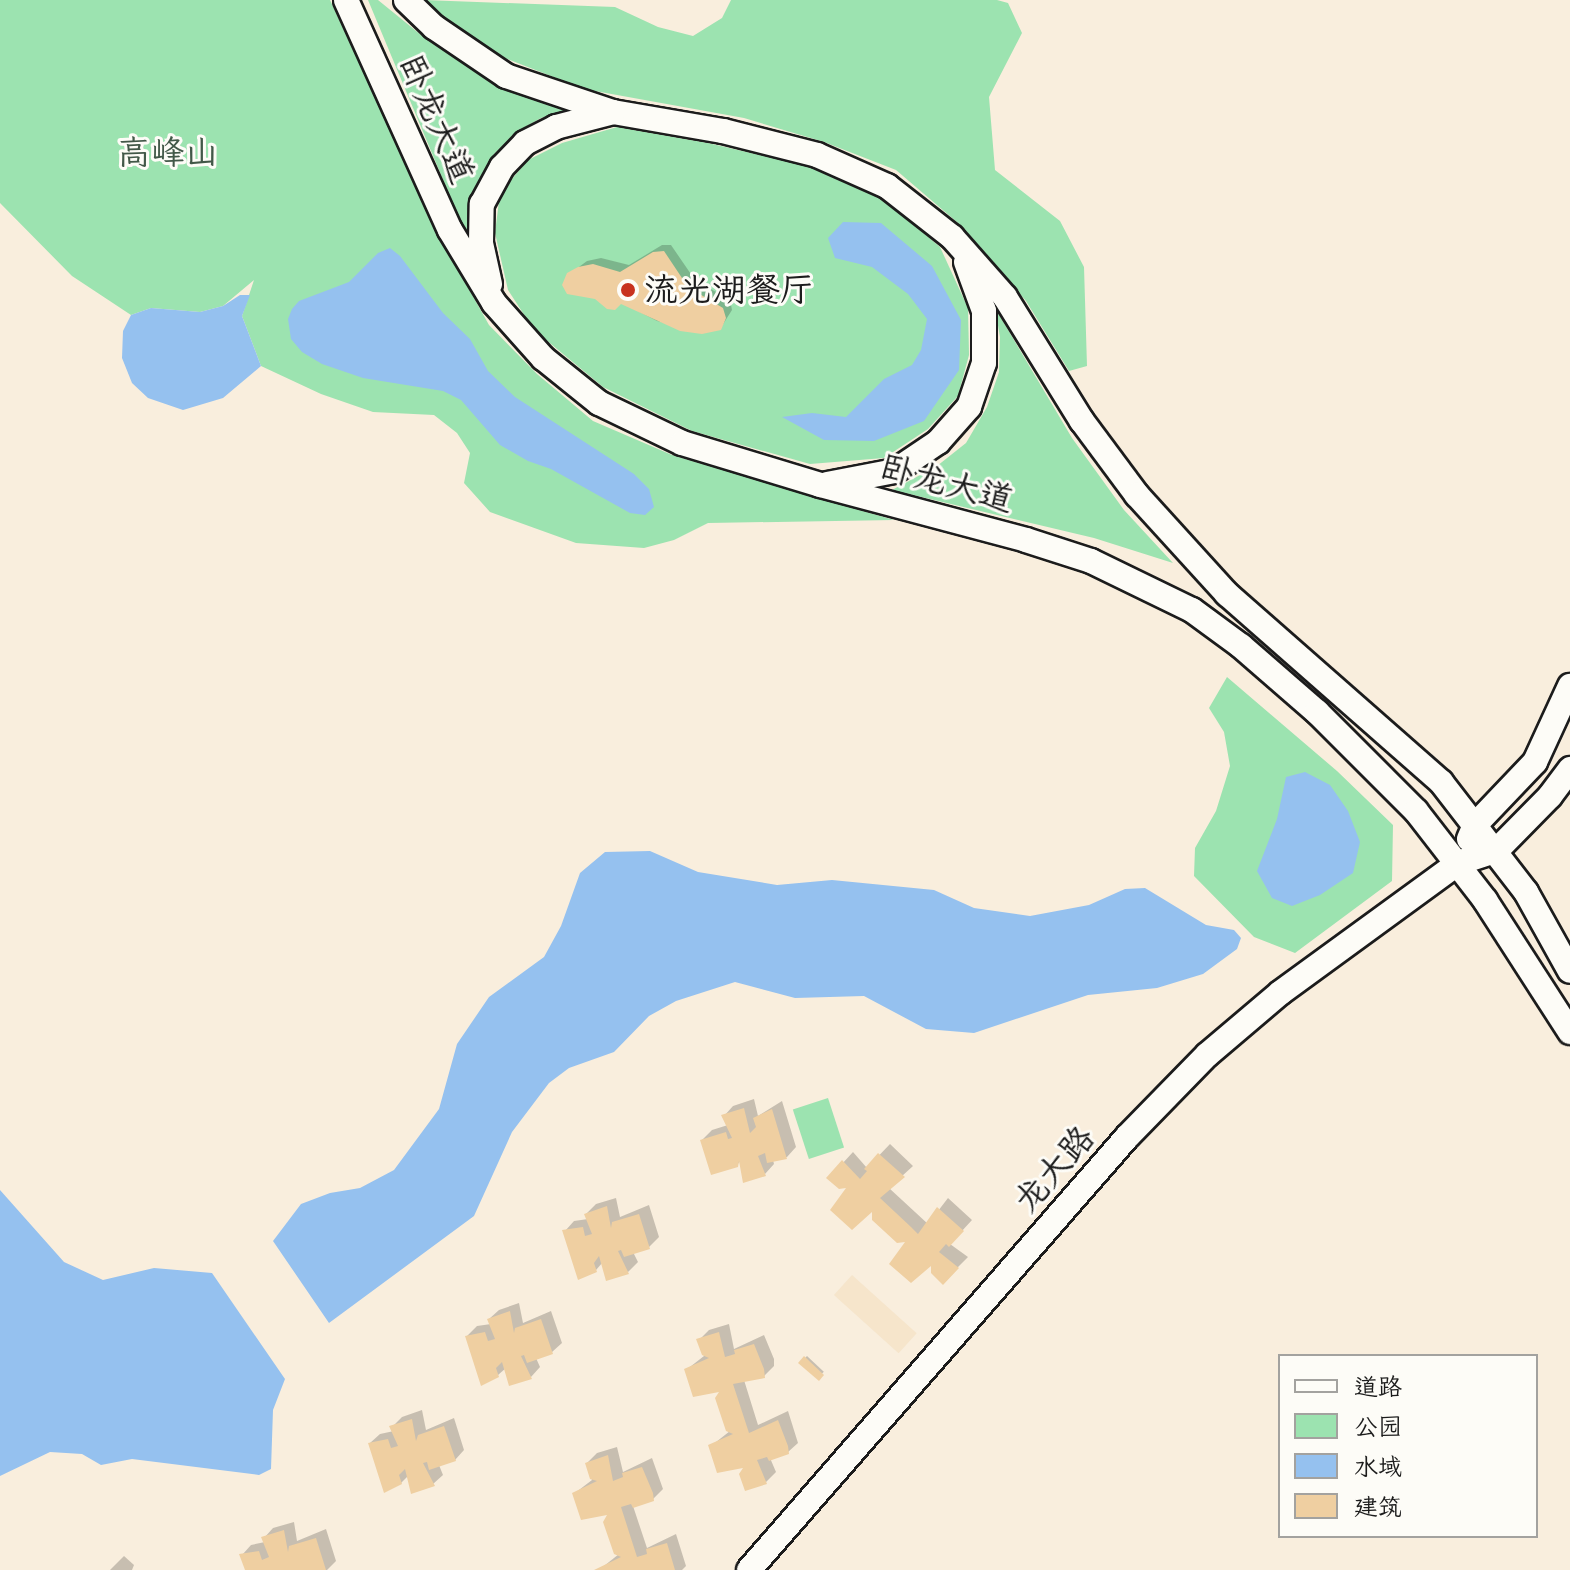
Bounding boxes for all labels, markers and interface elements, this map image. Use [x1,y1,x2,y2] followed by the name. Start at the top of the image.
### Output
[391,49,483,189] street label: 卧龙大道
[117,133,219,173] park label: 高峰山
[644,270,814,310] place label: 流光湖餐厅
[619,281,637,299] marker: 流光湖餐厅
[876,446,1018,520] street label: 卧龙大道
[1005,1117,1103,1221] street label: 龙大路
[1278,1354,1538,1538] legend
[1354,1372,1402,1402] text: 道路
[1354,1412,1402,1442] text: 公园
[1354,1452,1402,1482] text: 水域
[1354,1492,1402,1522] text: 建筑

